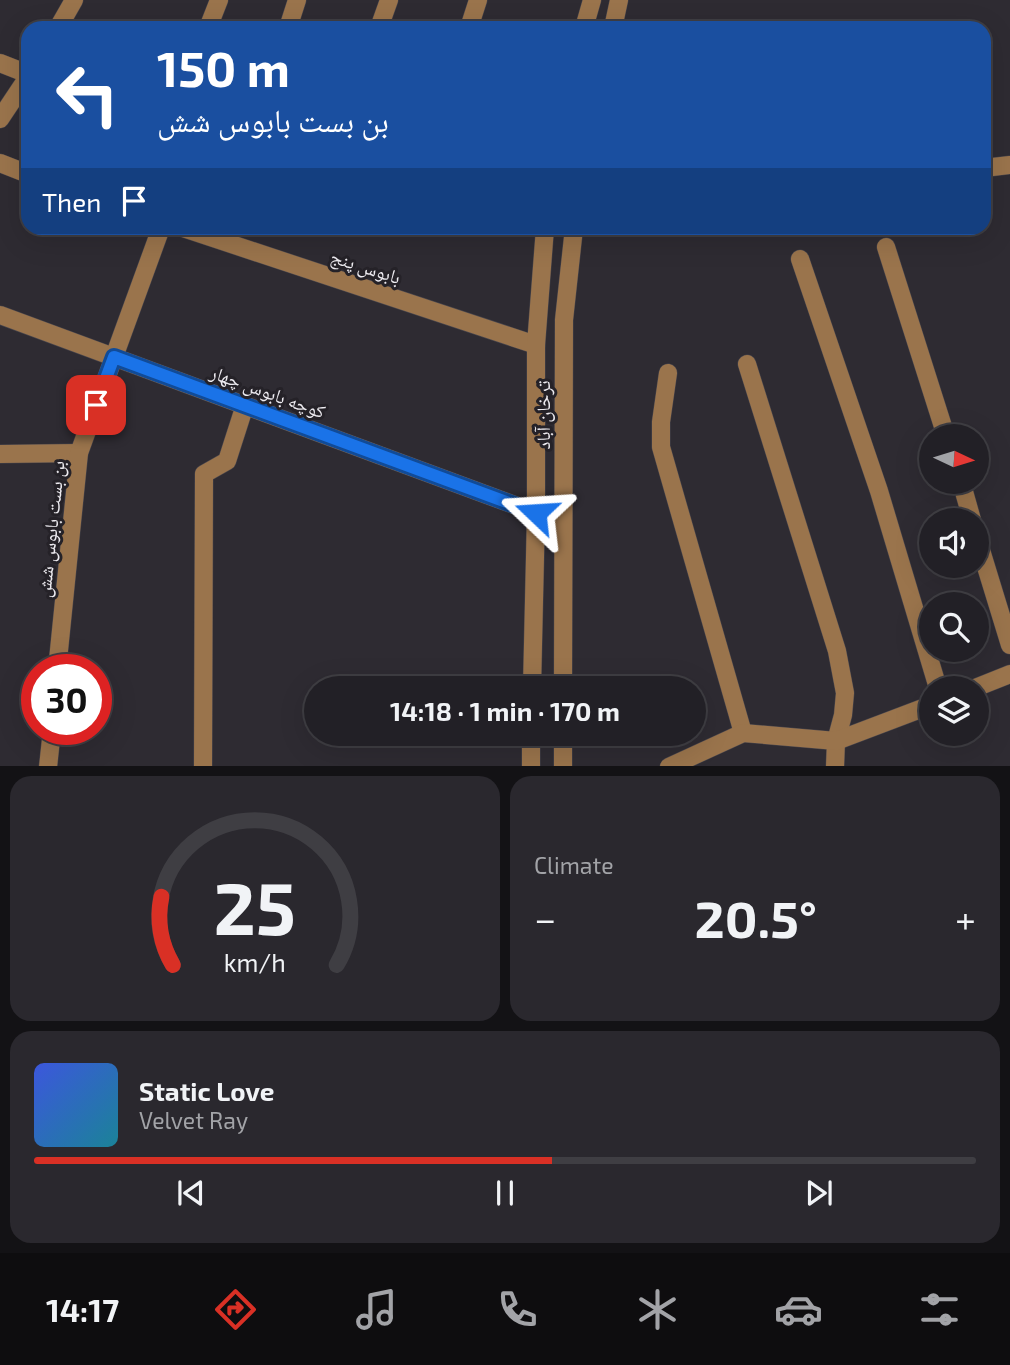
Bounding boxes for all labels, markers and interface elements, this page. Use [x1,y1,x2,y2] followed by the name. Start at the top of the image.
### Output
[157,38,290,97] text: 150 m
[42,49,133,140] icon: left
[157,100,389,138] text: بن بست بابوس شش
[115,182,153,220] icon: arrive
[42,186,101,217] text: Then
[327,244,404,290] street label: بابوس پنج
[206,359,329,423] street label: کوچه بابوس چهار
[66,375,126,435] pin
[531,380,555,449] street label: ترخان آباد
[77,386,115,424] icon: arrive
[919,424,989,494] north arrow
[919,424,989,746] map controls
[31,459,70,599] street label: بن بست بابوس شش
[499,476,573,550] position arrow
[919,508,989,578] button: sound
[919,592,989,662] button: search
[21,654,112,745] speed limit sign: 30
[919,676,989,746] button: layers
[390,695,620,726] text: 14:18 · 1 min · 170 m
[534,851,614,879] text: Climate
[214,862,296,950] text: 25
[694,886,817,948] text: 20.5°
[534,895,556,941] text: −
[955,895,976,941] text: +
[224,946,286,976] text: km/h
[139,1075,275,1106] text: Static Love
[139,1106,248,1134] text: Velvet Ray
[172,1174,210,1212] icon: previous
[486,1174,524,1212] icon: pause
[800,1174,838,1212] icon: next
[211,1285,260,1334] icon: directions
[352,1285,401,1334] icon: music
[493,1285,542,1334] icon: phone
[633,1285,682,1334] icon: climate
[774,1285,823,1334] icon: car
[915,1285,964,1334] icon: filters
[46,1290,119,1328] text: 14:17

